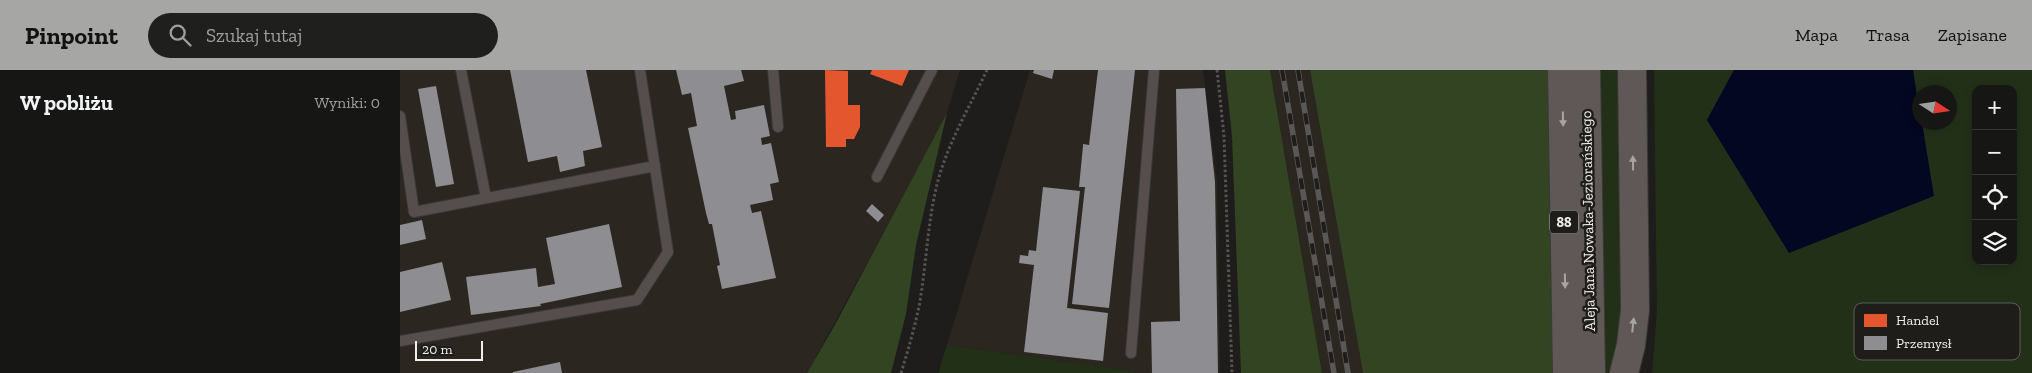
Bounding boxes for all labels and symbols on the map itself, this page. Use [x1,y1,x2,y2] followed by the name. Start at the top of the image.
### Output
[1912,85,1957,130] north arrow
[1577,110,1599,332] street label: Aleja Jana Nowaka-Jeziorańskiego
[1559,111,1567,127] one-way arrow
[1629,155,1637,171] one-way arrow
[1550,210,1578,233] road number: 88
[1562,273,1570,289] one-way arrow
[1854,303,2020,360] legend
[1896,312,1939,329] text: Handel
[1629,317,1637,333] one-way arrow
[1896,335,1952,352] text: Przemysł
[415,338,482,361] scale bar

